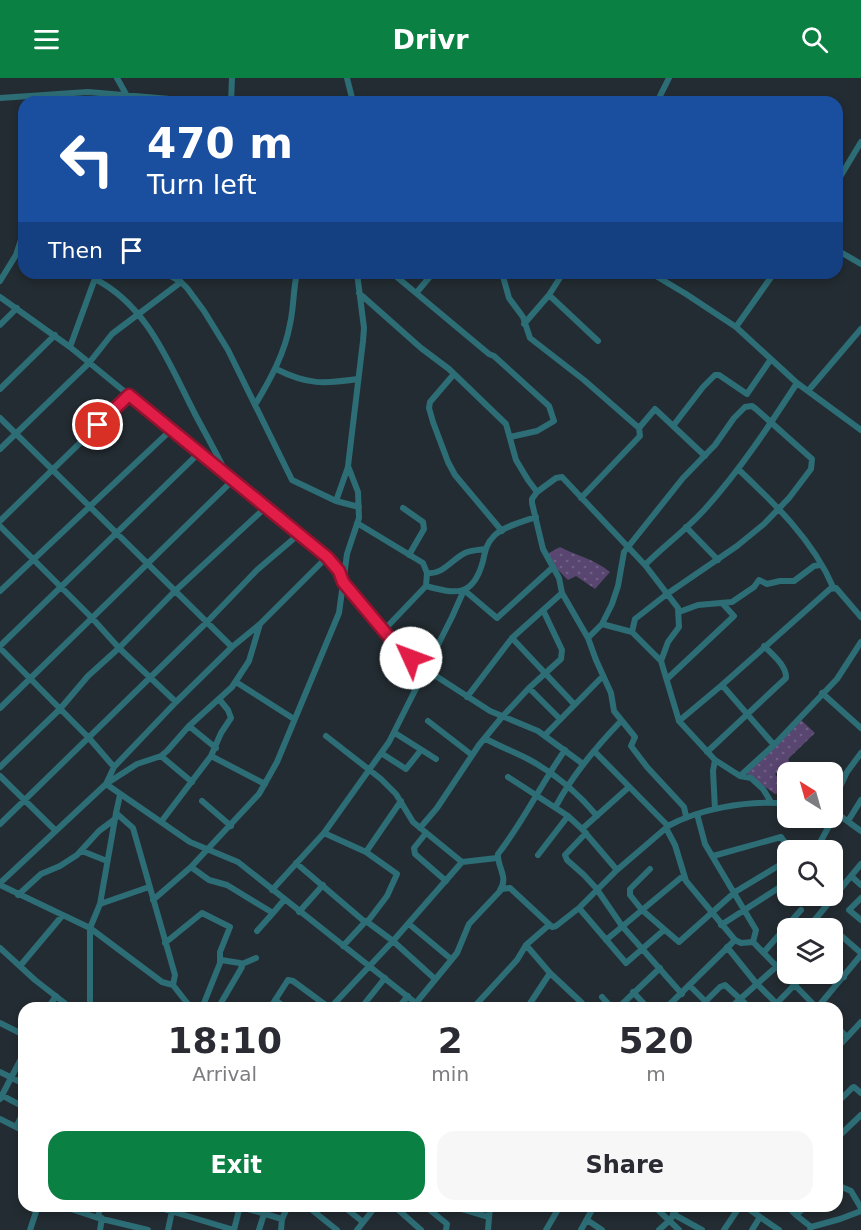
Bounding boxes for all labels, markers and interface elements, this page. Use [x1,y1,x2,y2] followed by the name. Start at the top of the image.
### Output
[30,23,63,56] icon: menu
[798,23,831,56] icon: search
[393,24,468,55] text: Drivr
[147,119,293,168] text: 470 m
[48,120,126,198] icon: left
[147,169,257,200] text: Turn left
[115,234,148,267] icon: arrive
[48,238,103,263] text: Then
[72,399,123,450] pin
[81,408,114,441] icon: arrive
[379,626,443,690] position arrow
[777,762,843,828] north arrow
[777,762,843,984] map controls
[777,840,843,906] button: search
[777,918,843,984] button: layers
[167,1020,282,1061] text: 18:10
[438,1020,463,1061] text: 2
[618,1020,694,1061] text: 520
[192,1062,257,1086] text: Arrival
[431,1062,469,1086] text: min
[646,1062,666,1086] text: m
[48,1131,425,1200] button: Exit
[437,1131,813,1200] button: Share

